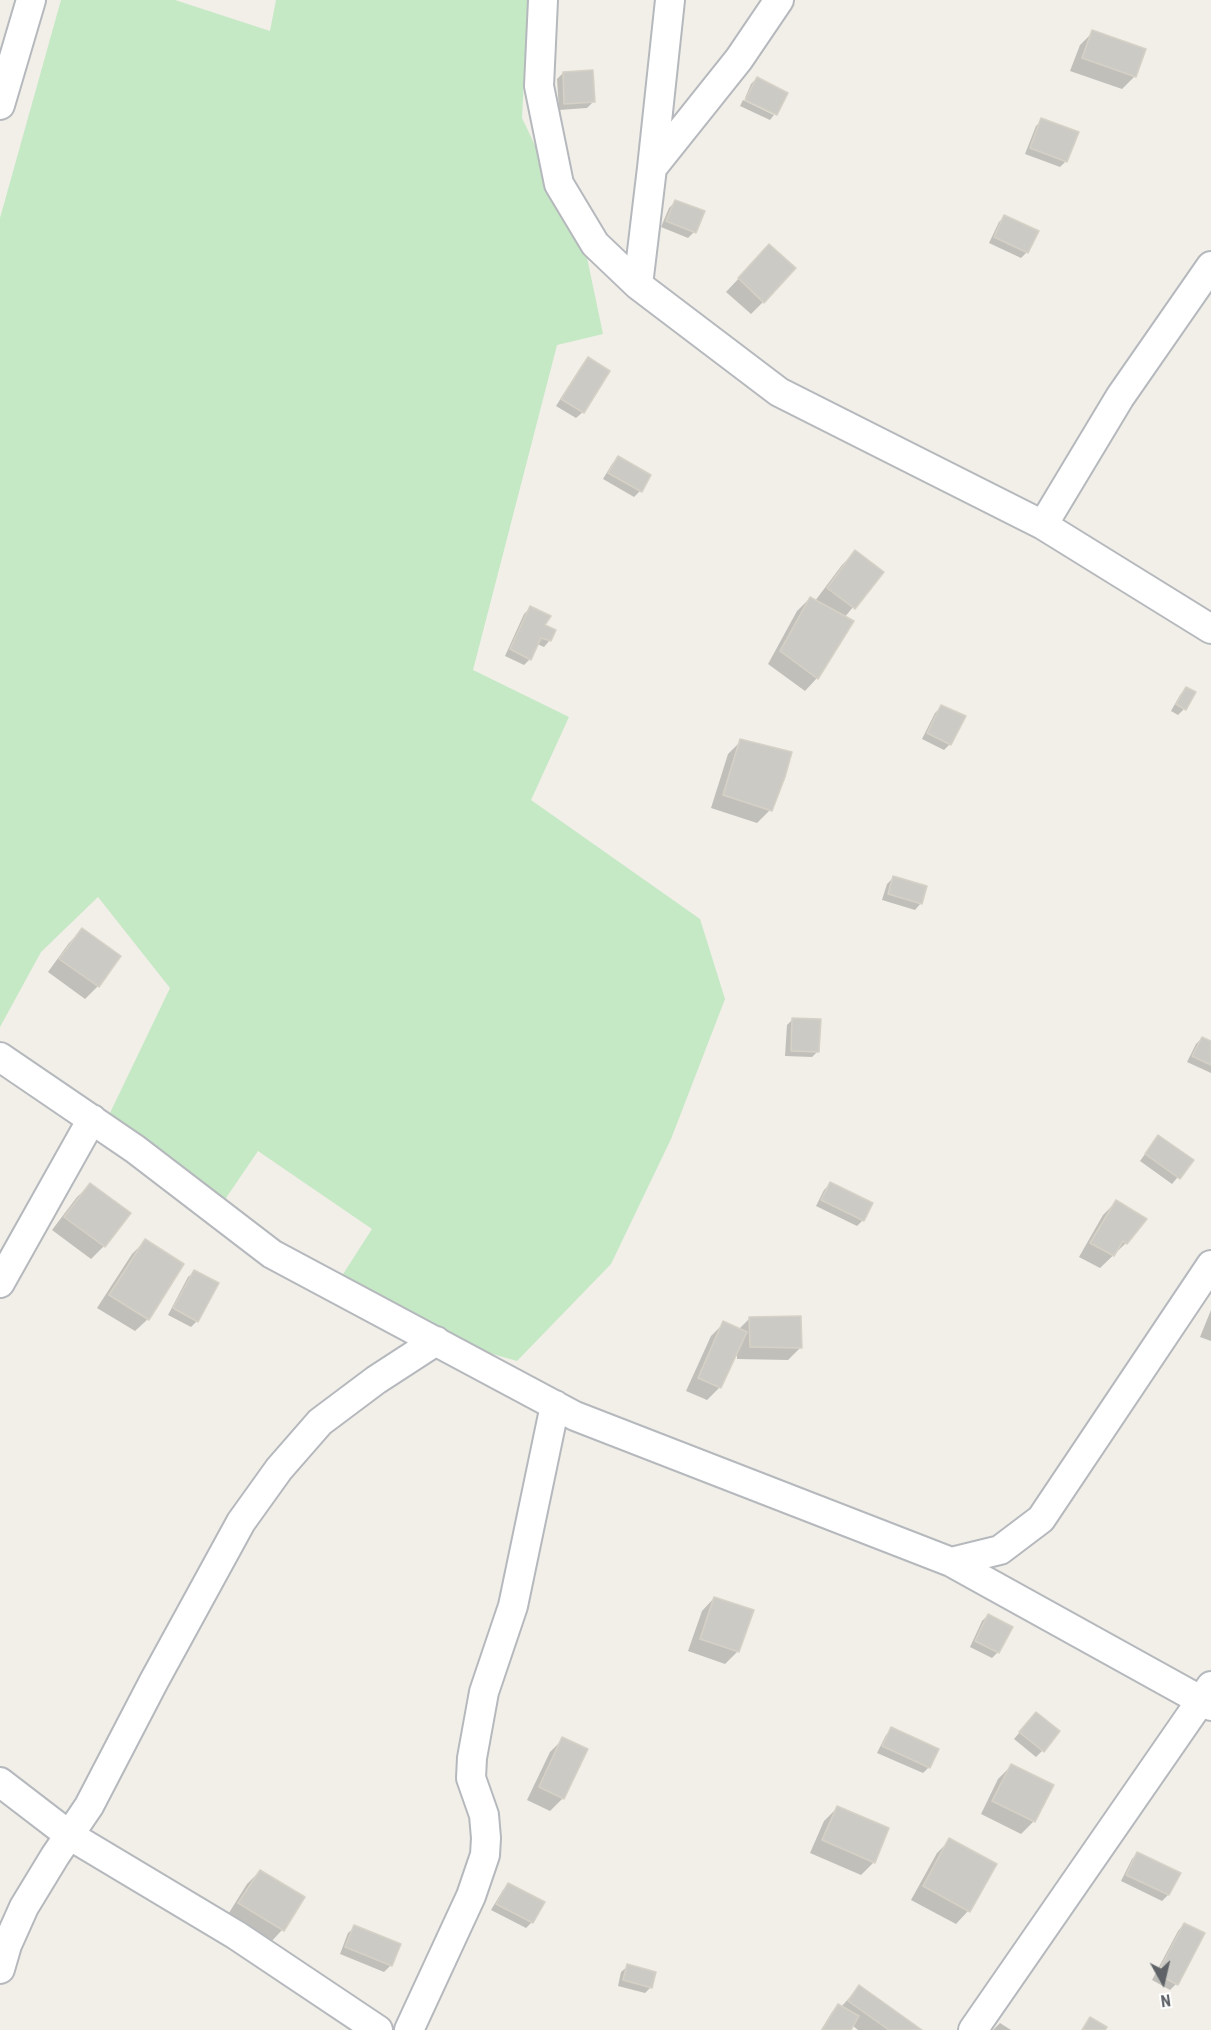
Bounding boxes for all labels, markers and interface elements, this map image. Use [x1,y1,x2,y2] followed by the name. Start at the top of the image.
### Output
[1133,1952,1193,2012] north arrow
[1159,1990,1172,2010] text: N

